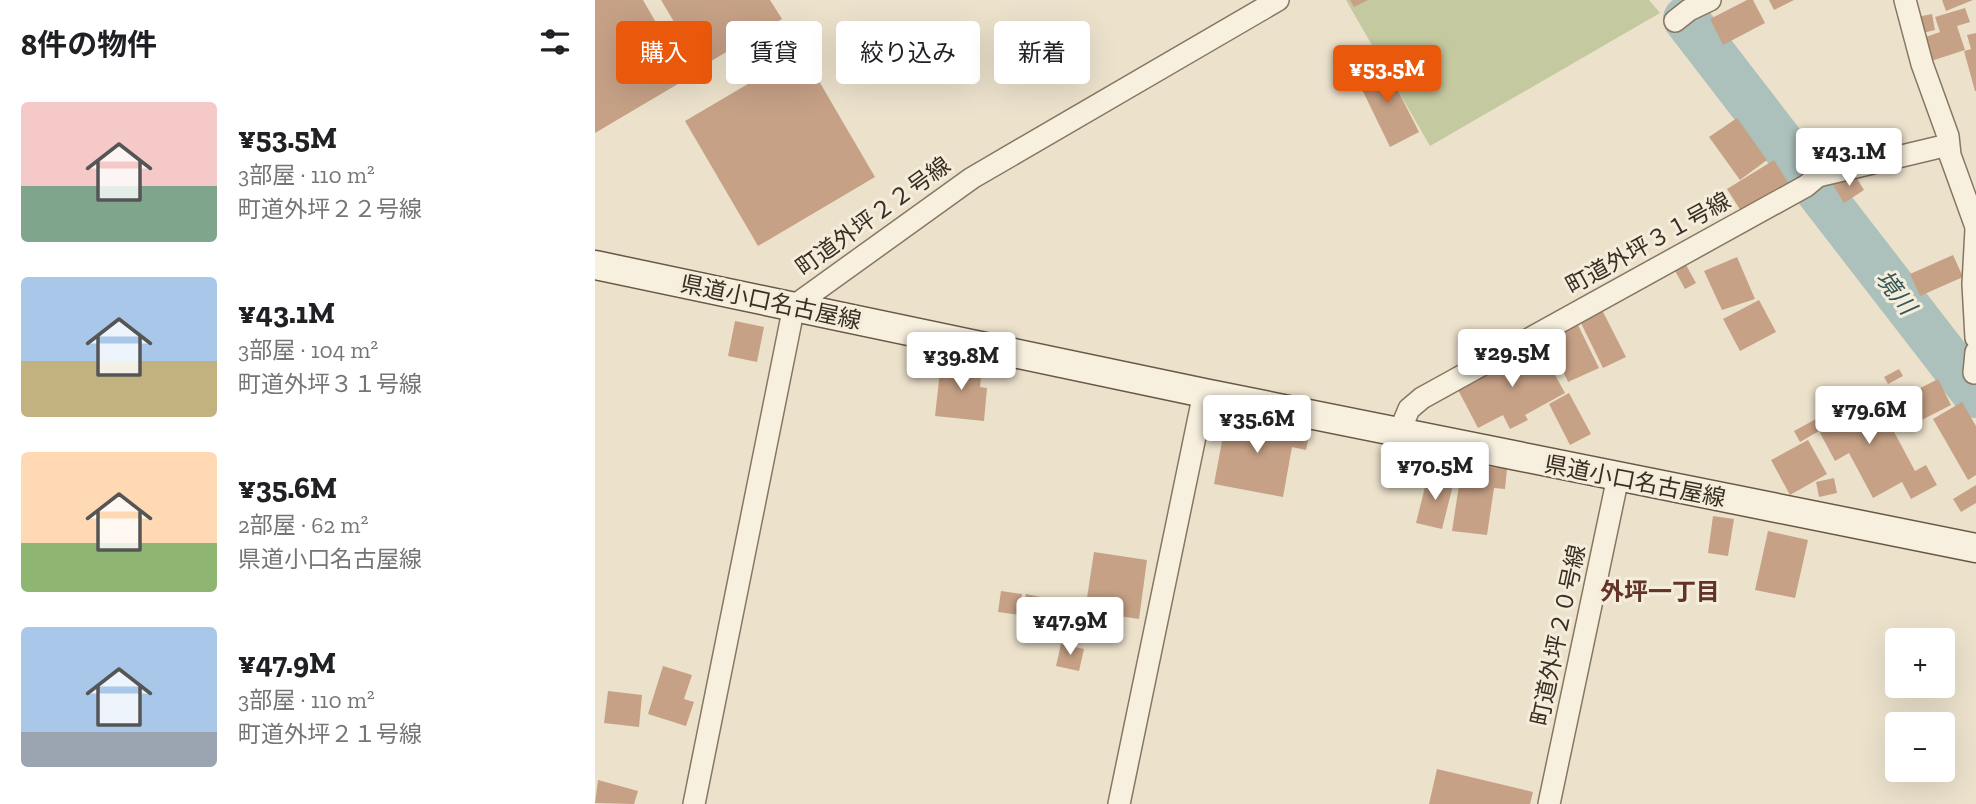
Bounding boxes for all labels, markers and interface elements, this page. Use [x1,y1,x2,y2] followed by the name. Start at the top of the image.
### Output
[616,21,712,84] chip: 購入
[726,21,822,84] chip: 賃貸
[836,21,980,84] chip: 絞り込み
[994,21,1090,84] chip: 新着
[536,23,574,61] icon: filters
[21,27,157,63] text: 8件の物件
[1330,46,1444,105] pin: ¥53.5M
[1349,54,1425,82] text: ¥53.5M
[238,120,337,156] text: ¥53.5M
[1792,128,1906,188] pin: ¥43.1M
[77,130,161,214] icon: home
[1812,137,1886,165] text: ¥43.1M
[790,151,956,281] street label: 町道外坪２２号線
[238,161,375,189] text: 3部屋 · 110 m²
[1561,186,1735,300] street label: 町道外坪３１号線
[238,195,422,223] text: 町道外坪２２号線
[1870,264,1924,322] water label: 境川
[678,269,864,335] street label: 県道小口名古屋線
[238,295,335,331] text: ¥43.1M
[77,305,161,389] icon: home
[1455,330,1569,389] pin: ¥29.5M
[904,332,1018,392] pin: ¥39.8M
[238,336,378,364] text: 3部屋 · 104 m²
[1474,338,1550,366] text: ¥29.5M
[923,341,999,369] text: ¥39.8M
[238,370,422,398] text: 町道外坪３１号線
[1812,386,1926,446] pin: ¥79.6M
[1831,395,1907,423] text: ¥79.6M
[1200,396,1314,455] pin: ¥35.6M
[1219,404,1295,432] text: ¥35.6M
[1378,442,1492,502] pin: ¥70.5M
[1542,450,1728,512] street label: 県道小口名古屋線
[1397,451,1473,479] text: ¥70.5M
[238,470,337,506] text: ¥35.6M
[77,480,161,564] icon: home
[238,511,368,539] text: 2部屋 · 62 m²
[1525,542,1591,728] street label: 町道外坪２０号線
[238,545,422,573] text: 県道小口名古屋線
[1600,577,1720,606] district label: 外坪一丁目
[1013,598,1127,657] pin: ¥47.9M
[1032,606,1108,634] text: ¥47.9M
[1885,628,1955,782] map controls
[1885,628,1955,698] button: +
[238,645,336,681] text: ¥47.9M
[77,655,161,739] icon: home
[238,686,375,714] text: 3部屋 · 110 m²
[1885,712,1955,782] button: −
[238,720,422,748] text: 町道外坪２１号線

